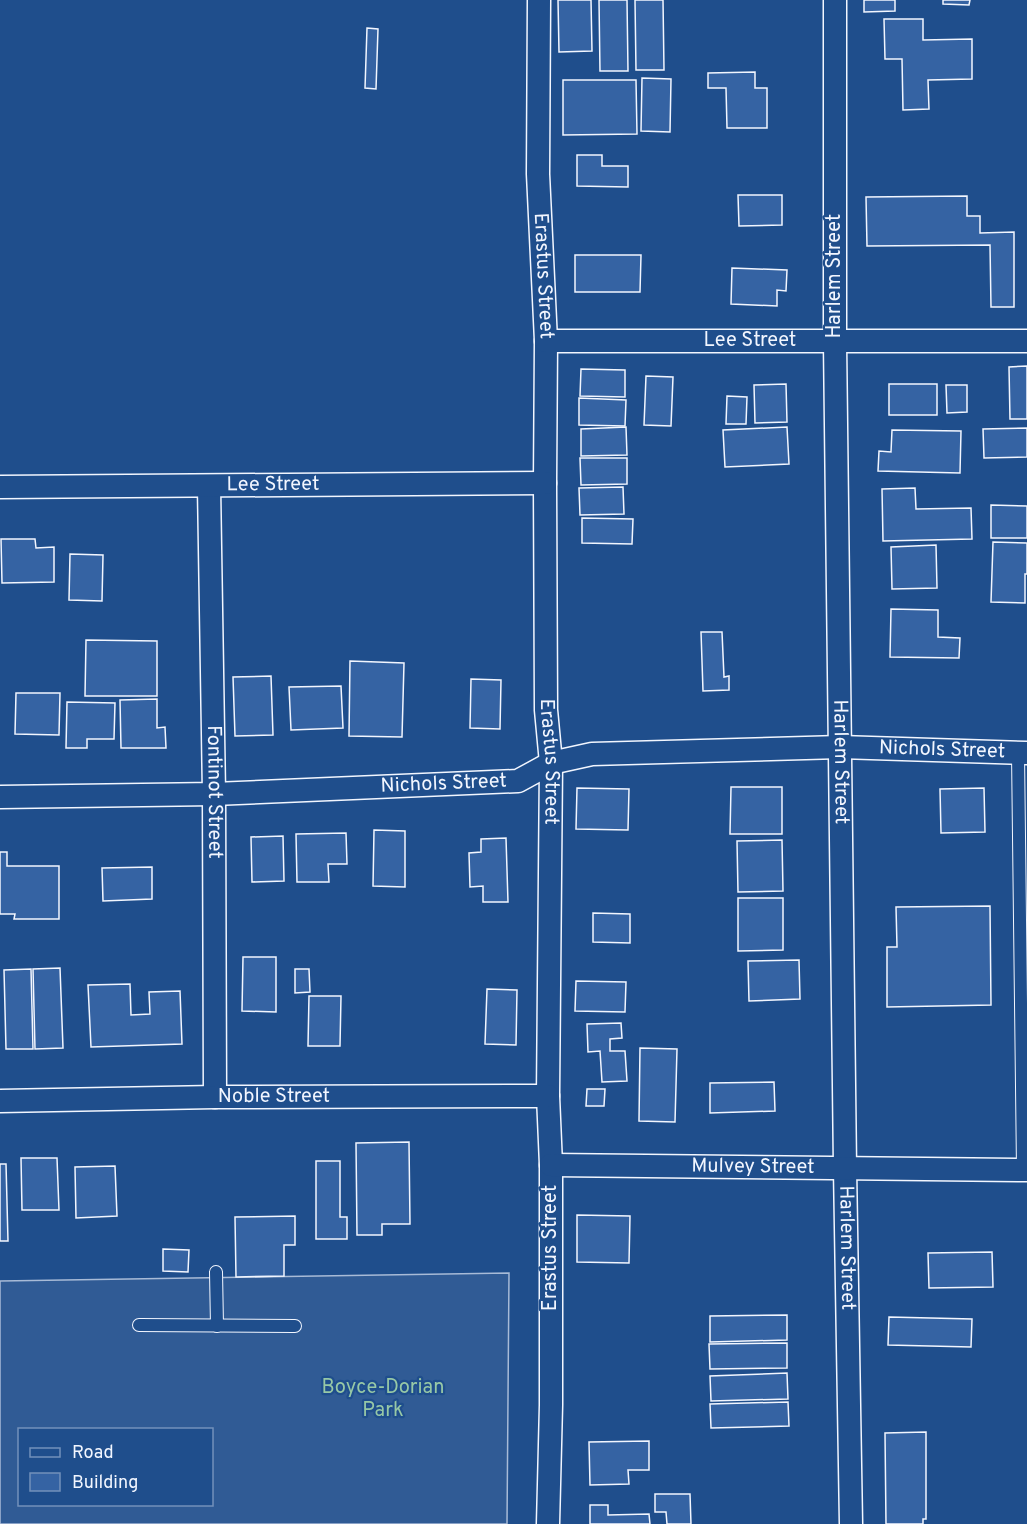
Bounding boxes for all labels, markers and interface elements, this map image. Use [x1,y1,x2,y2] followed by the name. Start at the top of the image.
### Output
[527,212,559,340] street label: Erastus Street
[822,214,848,338] street label: Harlem Street
[704,328,796,354] street label: Lee Street
[226,472,320,498] street label: Lee Street
[533,698,564,825] street label: Erastus Street
[826,699,854,825] street label: Harlem Street
[200,725,227,859] street label: Fontinot Street
[878,735,1006,765] street label: Nichols Street
[380,768,507,800] street label: Nichols Street
[218,1084,330,1110] street label: Noble Street
[691,1153,815,1181] street label: Mulvey Street
[538,1185,564,1311] street label: Erastus Street
[832,1185,860,1311] street label: Harlem Street
[321,1375,445,1424] park label: Boyce-Dorian Park
[18,1428,213,1506] legend
[72,1442,114,1465] text: Road
[72,1472,138,1495] text: Building

